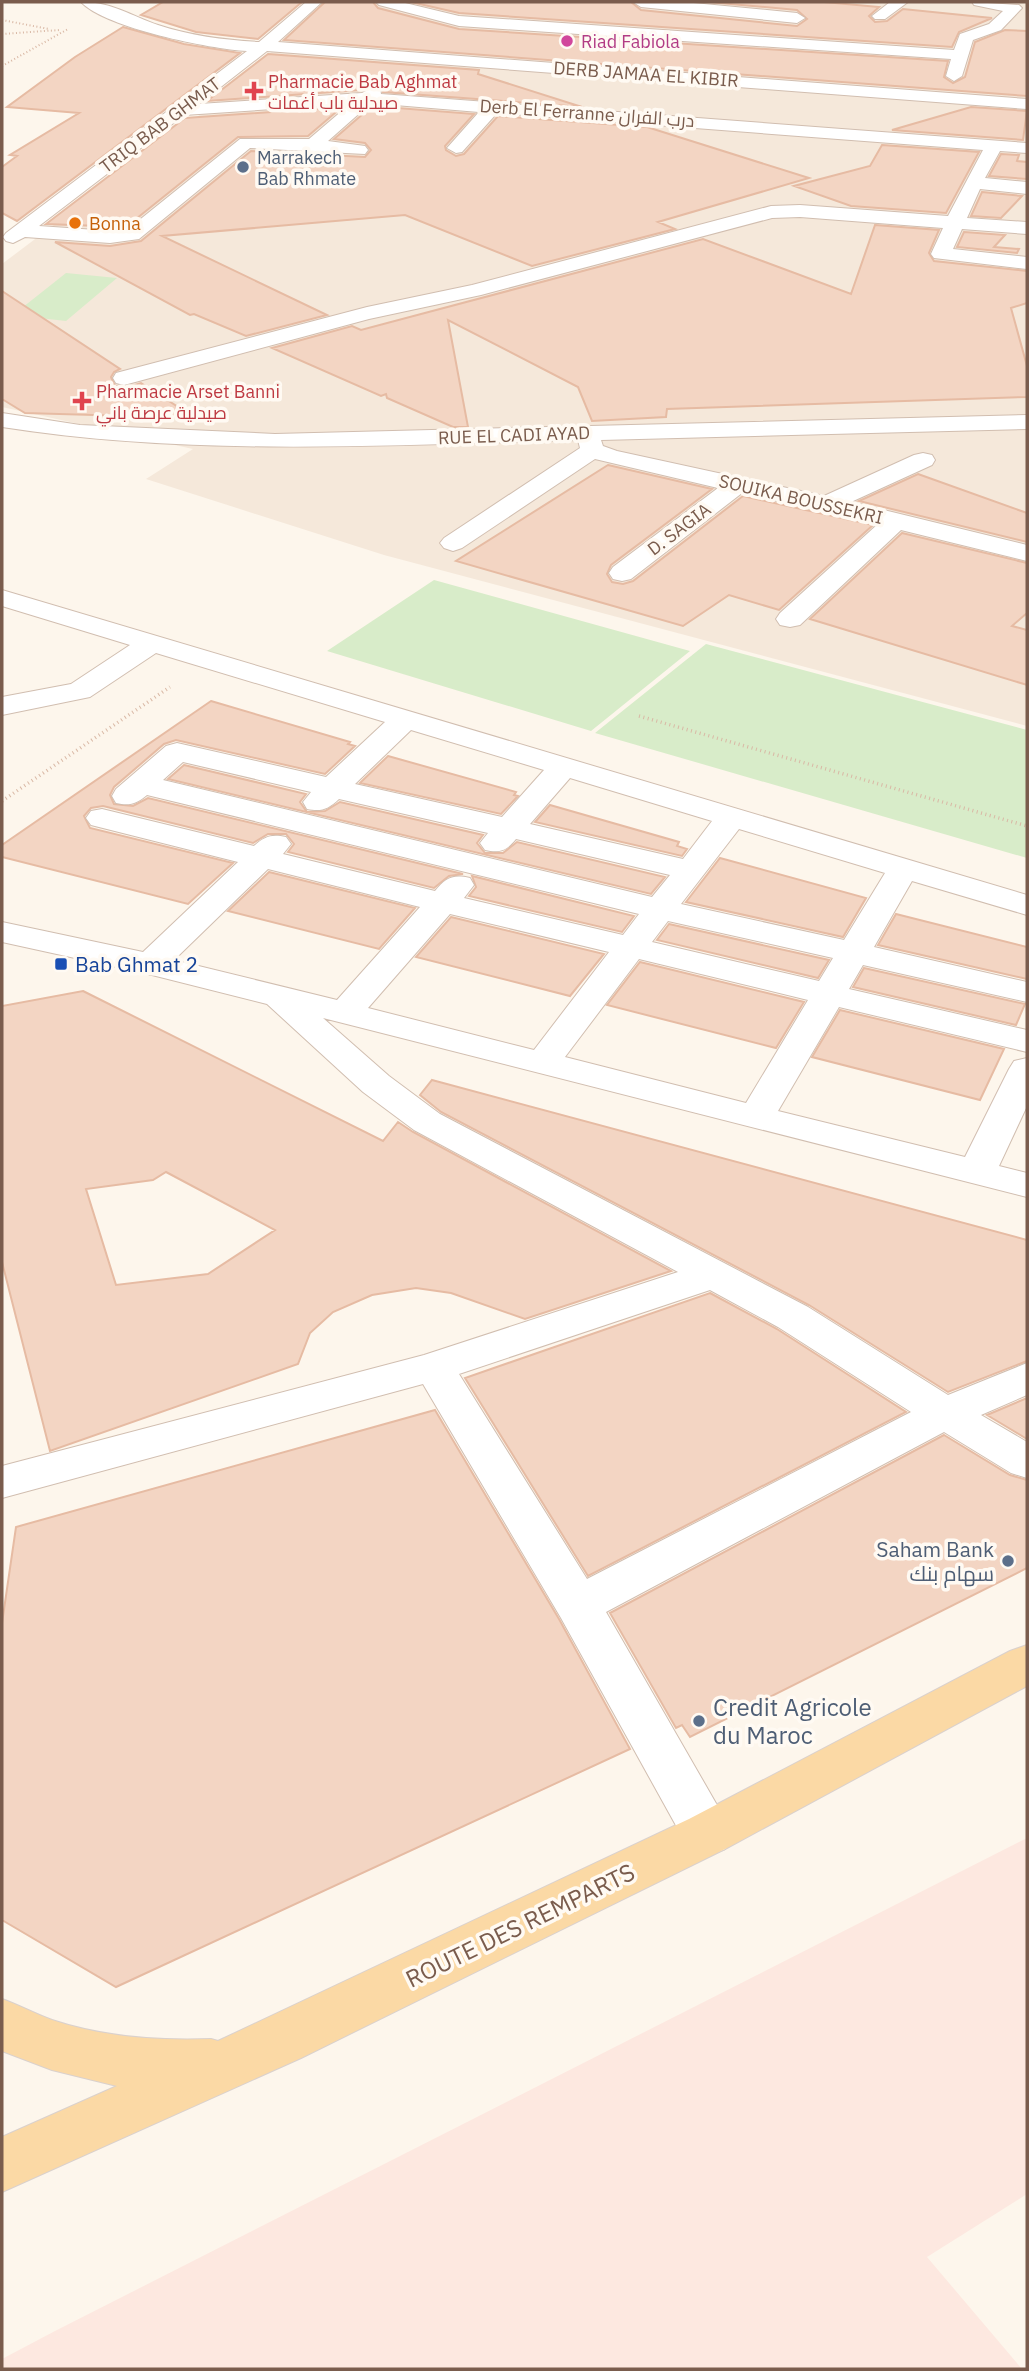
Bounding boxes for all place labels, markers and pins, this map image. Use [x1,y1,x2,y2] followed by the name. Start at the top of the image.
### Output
[581,30,680,53] place label: Riad Fabiola
[559,33,575,49] marker: Riad Fabiola
[268,70,457,114] place label: Pharmacie Bab Aghmat صيدلية باب أغمات
[246,83,262,99] marker: Pharmacie Bab Aghmat صيدلية باب أغمات
[257,146,356,190] place label: Marrakech Bab Rhmate
[235,159,251,175] marker: Marrakech Bab Rhmate
[89,212,141,235] place label: Bonna
[67,215,83,231] marker: Bonna
[96,380,280,427] place label: Pharmacie Arset Banni صيدلية عرصة باني
[74,393,90,409] marker: Pharmacie Arset Banni صيدلية عرصة باني
[75,950,198,978] place label: Bab Ghmat 2
[53,956,69,972] marker: Bab Ghmat 2
[876,1535,994,1588] place label: Saham Bank سهام بنك
[1000,1553,1016,1569] marker: Saham Bank سهام بنك
[713,1691,872,1751] place label: Credit Agricole du Maroc
[691,1713,707,1729] marker: Credit Agricole du Maroc

